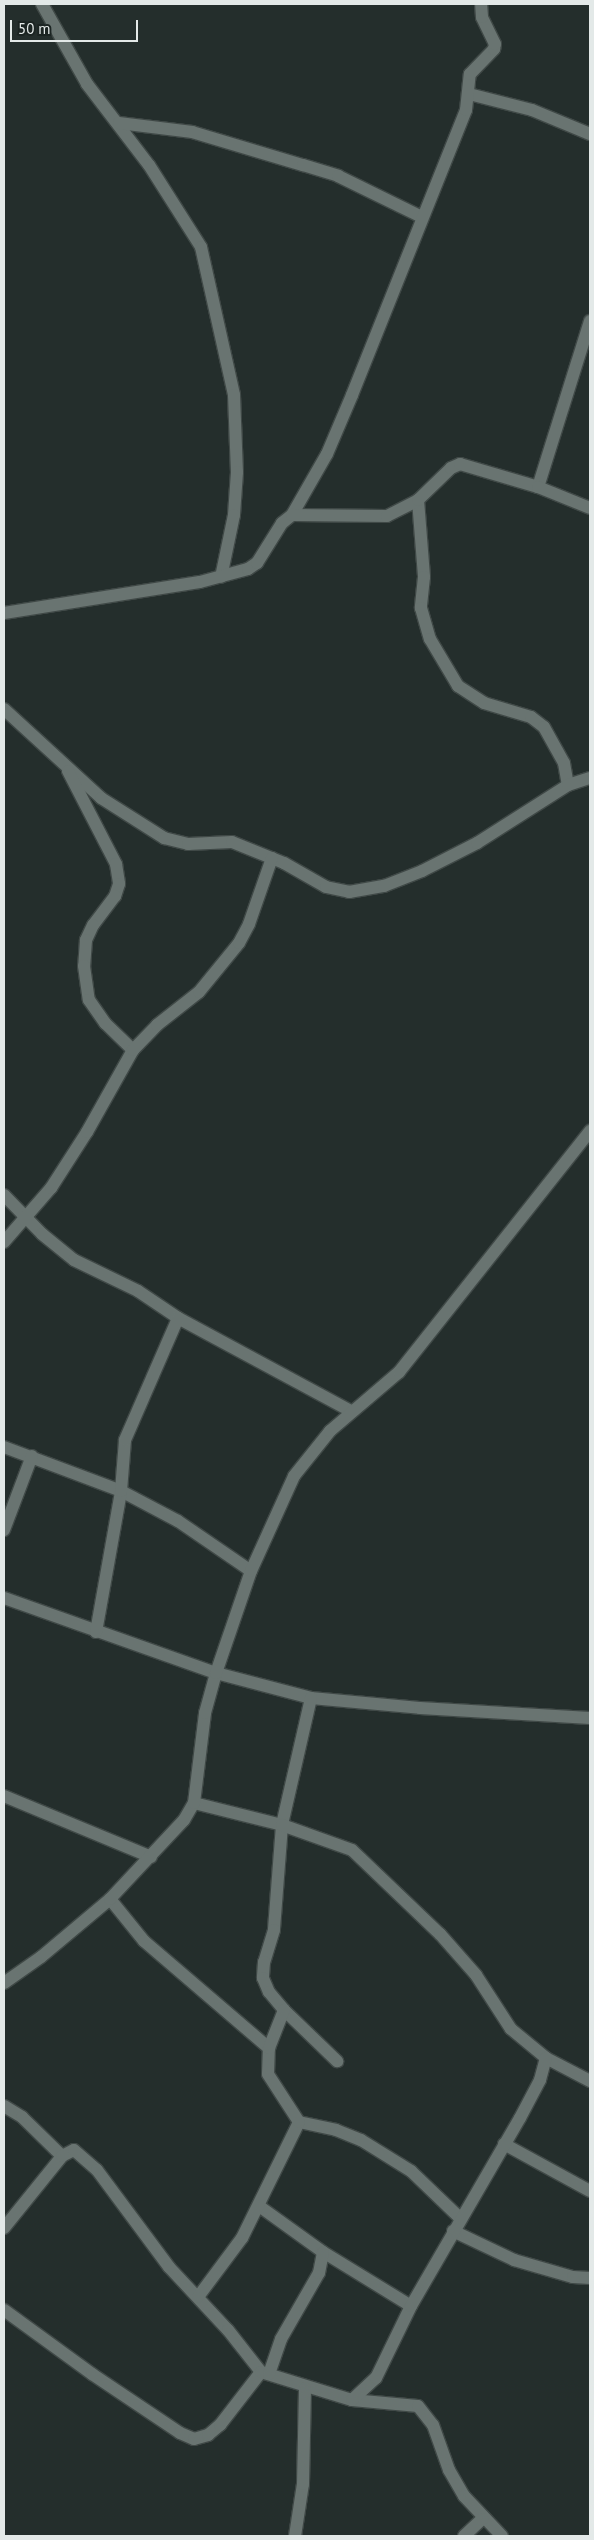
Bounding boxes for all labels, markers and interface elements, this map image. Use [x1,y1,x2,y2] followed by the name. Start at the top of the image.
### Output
[12,10,140,42] scale bar
[18,19,51,38] text: 50 m

